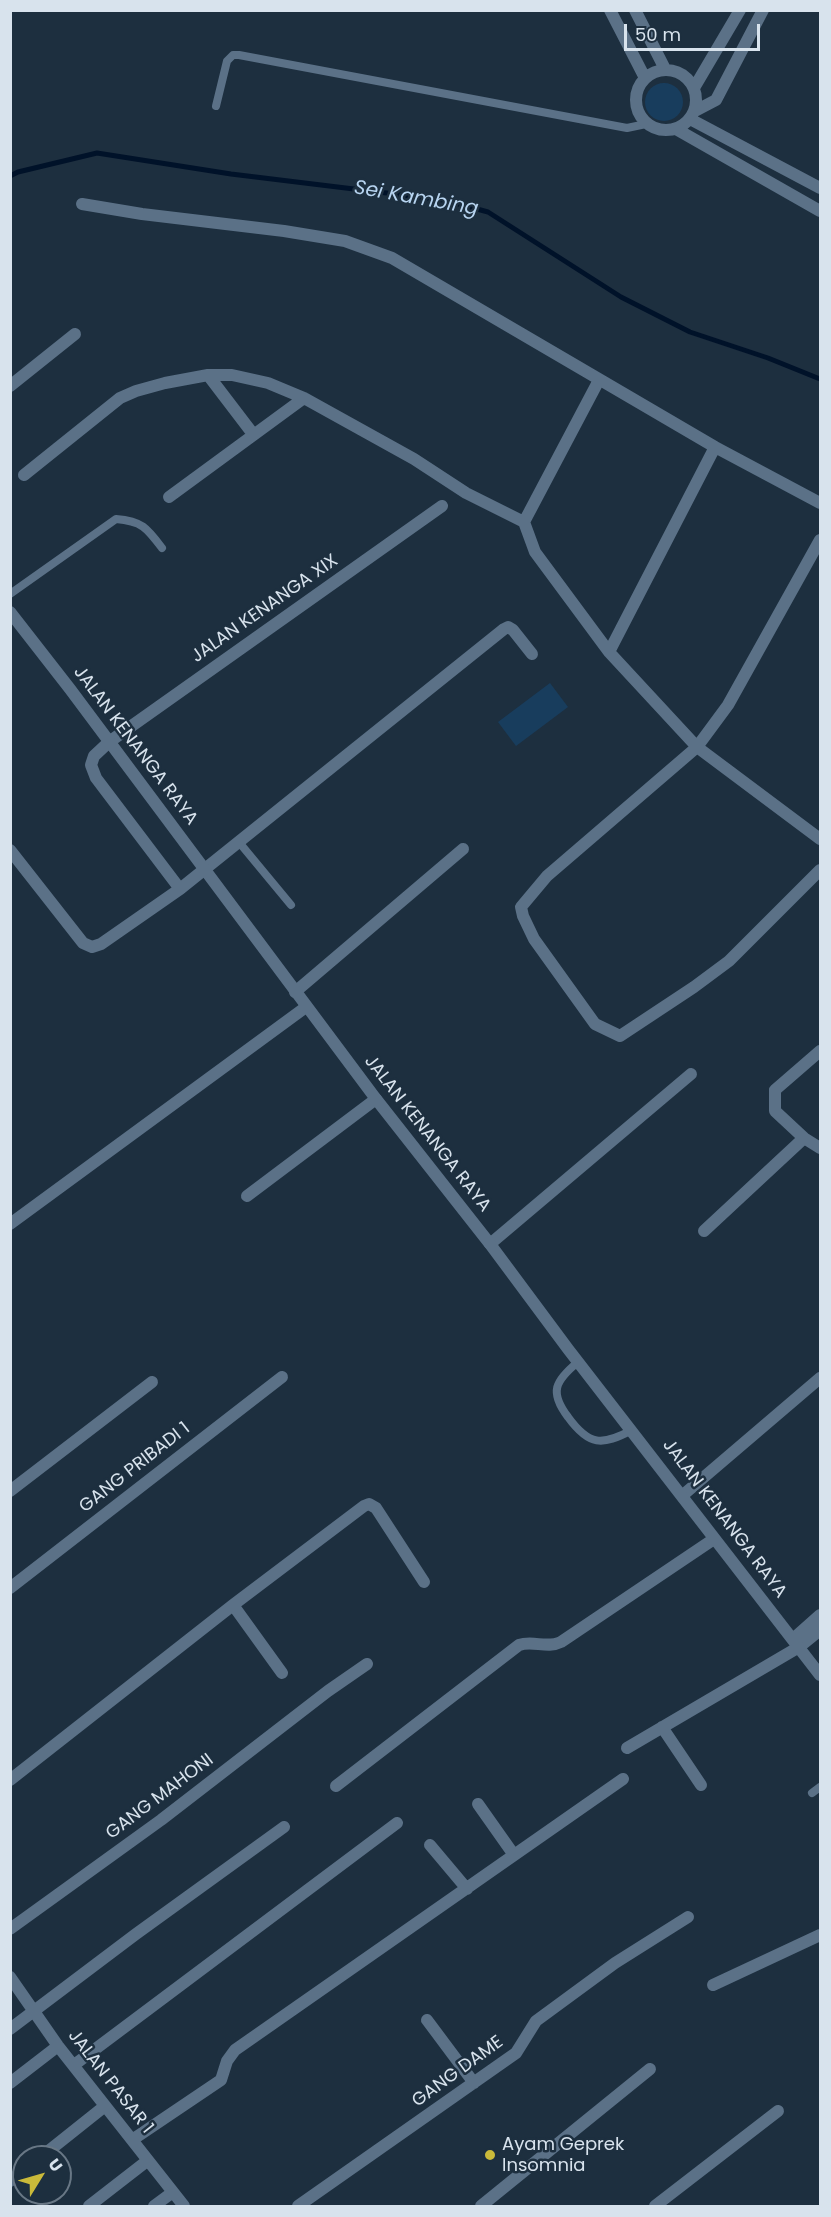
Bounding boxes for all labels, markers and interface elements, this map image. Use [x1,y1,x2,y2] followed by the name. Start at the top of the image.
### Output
[627,12,764,50] scale bar
[635,22,681,47] text: 50 m
[352,176,480,222] water label: Sei Kambing
[187,550,343,668] street label: JALAN KENANGA XIX
[68,662,202,830] street label: JALAN KENANGA RAYA
[359,1051,495,1217] street label: JALAN KENANGA RAYA
[75,1418,195,1518] street label: GANG PRIBADI 1
[657,1435,791,1603] street label: JALAN KENANGA RAYA
[102,1750,218,1844] street label: GANG MAHONI
[63,2026,157,2138] street label: JALAN PASAR 1
[408,2032,508,2112] street label: GANG DAME
[502,2134,624,2176] place label: Ayam Geprek Insomnia
[12,2145,72,2205] north arrow
[483,2148,497,2162] marker: Ayam Geprek Insomnia
[43,2154,68,2176] text: U

